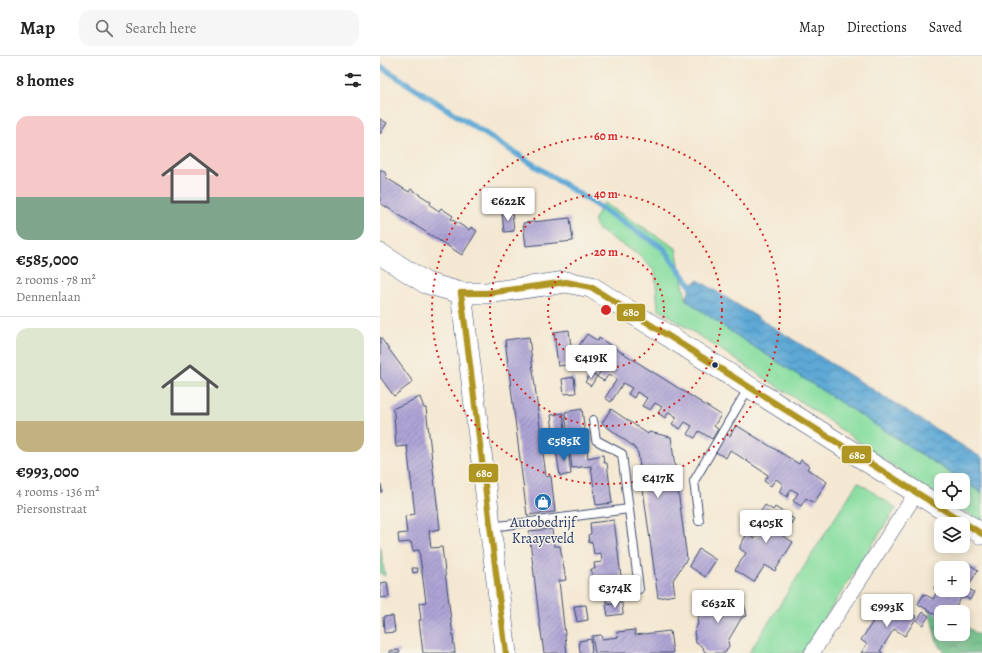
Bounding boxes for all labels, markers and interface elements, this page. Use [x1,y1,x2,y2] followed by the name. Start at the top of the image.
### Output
[79,10,359,46] search box
[20,15,55,41] text: Map
[93,17,115,39] icon: search
[125,18,197,38] text: Search here
[799,18,825,37] text: Map
[847,18,907,37] text: Directions
[929,18,962,37] text: Saved
[16,69,74,92] text: 8 homes
[342,69,364,91] icon: filters
[594,128,618,144] text: 60 m
[154,142,226,214] icon: home
[594,186,618,202] text: 40 m
[480,188,536,222] pin: €622K
[491,192,525,209] text: €622K
[594,244,618,260] text: 20 m
[16,248,79,271] text: €585,000
[16,271,96,288] text: 2 rooms · 78 m²
[16,288,81,305] text: Dennenlaan
[599,303,613,317] centre of rings
[616,303,646,322] line badge: 680
[623,305,639,320] text: 680
[563,345,619,379] pin: €419K
[575,349,607,366] text: €419K
[154,354,226,426] icon: home
[710,360,720,370] unlabelled marker
[536,428,592,462] pin: €585K
[547,432,581,449] text: €585K
[841,445,872,464] line badge: 680
[849,448,865,463] text: 680
[16,460,79,483] text: €993,000
[468,463,499,483] line badge: 680
[630,465,686,499] pin: €417K
[476,466,492,481] text: 680
[642,469,674,486] text: €417K
[934,473,970,641] map controls
[934,473,970,509] button: locate
[16,483,100,500] text: 4 rooms · 136 m²
[533,492,553,512] shop icon: Autobedrijf Kraayeveld
[16,500,87,517] text: Piersonstraat
[738,510,794,544] pin: €405K
[509,513,578,548] place label: Autobedrijf Kraayeveld
[749,514,783,531] text: €405K
[934,517,970,553] button: layers
[934,561,970,597] button: +
[587,575,643,609] pin: €374K
[598,579,632,596] text: €374K
[690,590,746,624] pin: €632K
[701,594,735,611] text: €632K
[859,594,915,628] pin: €993K
[870,598,904,615] text: €993K
[934,605,970,641] button: −

